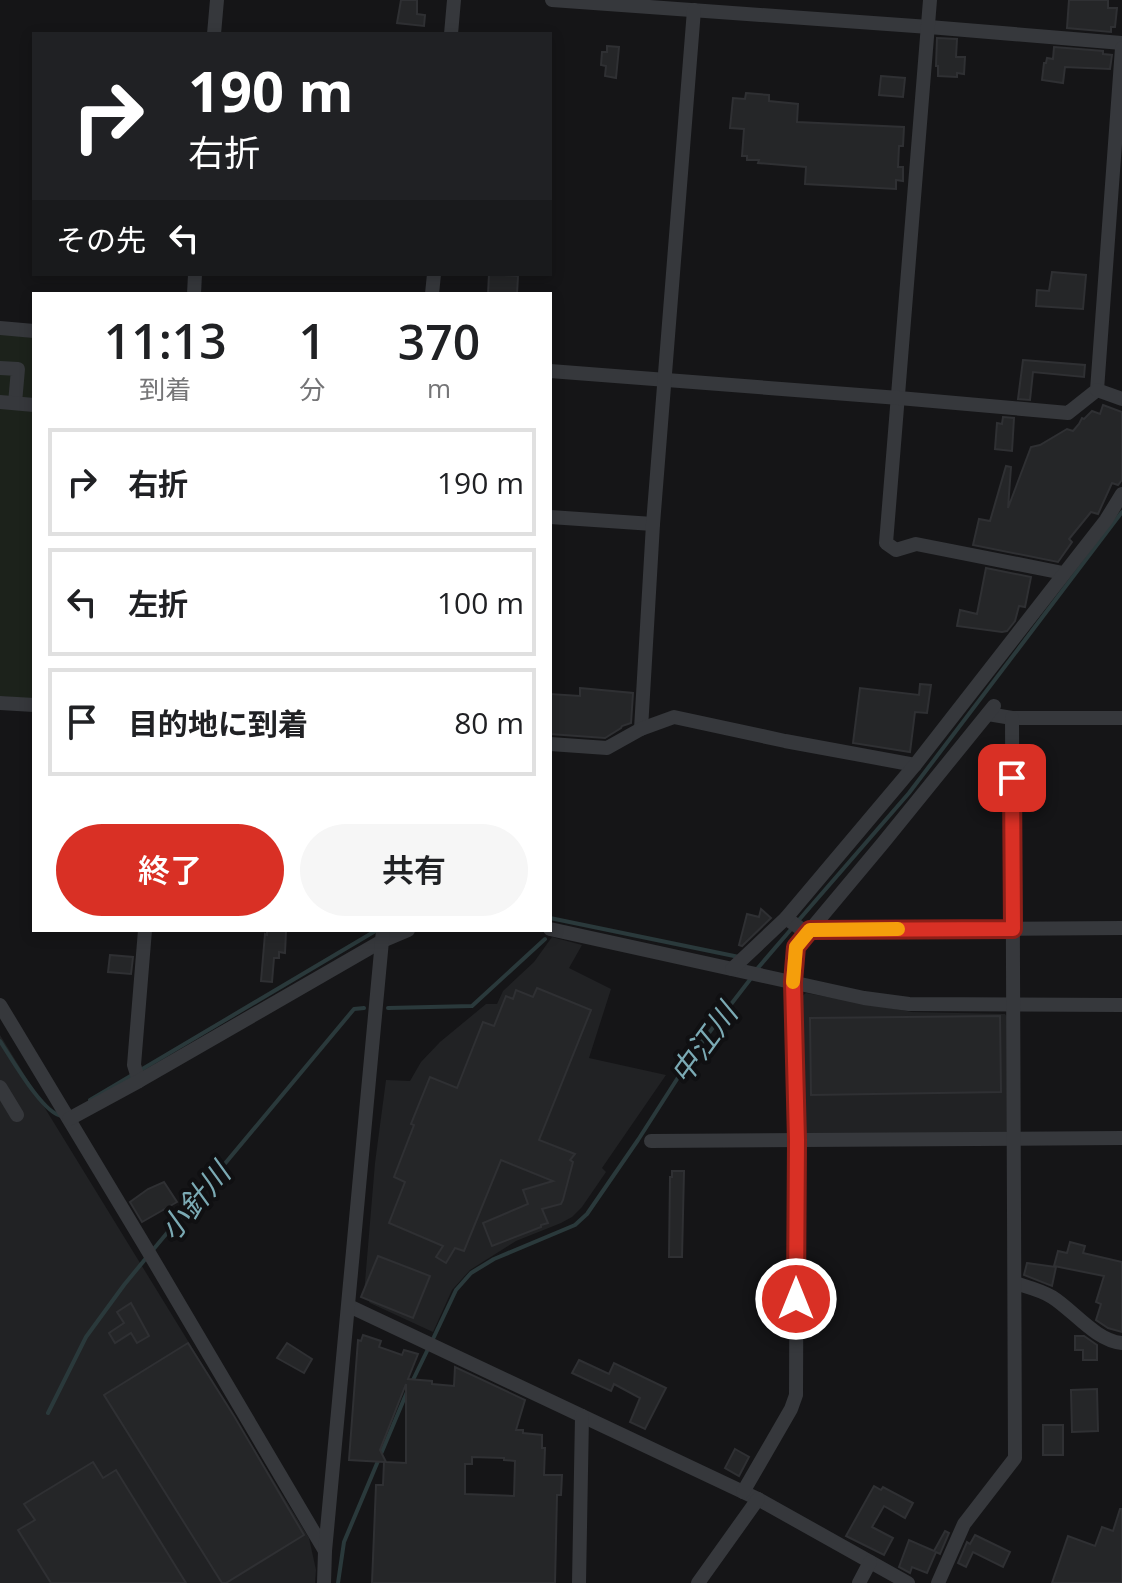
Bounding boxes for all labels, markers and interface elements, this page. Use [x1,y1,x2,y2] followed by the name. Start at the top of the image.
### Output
[188,52,354,128] text: 190 m
[56,64,160,168] icon: right
[188,128,260,177] text: 右折
[162,216,206,260] icon: left
[56,219,146,260] text: その先
[104,308,227,373] text: 11:13
[299,308,326,373] text: 1
[398,309,480,374] text: 370
[427,370,451,406] text: m
[139,371,191,407] text: 到着
[299,371,325,407] text: 分
[60,460,104,504] icon: right
[437,462,524,503] text: 190 m
[128,463,188,504] text: 右折
[60,580,104,624] icon: left
[437,582,524,623] text: 100 m
[128,583,188,624] text: 左折
[60,700,104,744] icon: arrive
[454,702,524,743] text: 80 m
[128,703,308,744] text: 目的地に到着
[978,744,1046,812] pin
[990,756,1034,800] icon: arrive
[56,824,284,916] button: 終了
[300,824,528,916] button: 共有
[660,992,748,1091] water label: 中江川
[149,1151,241,1249] water label: 小針川
[754,1257,838,1341] position arrow

